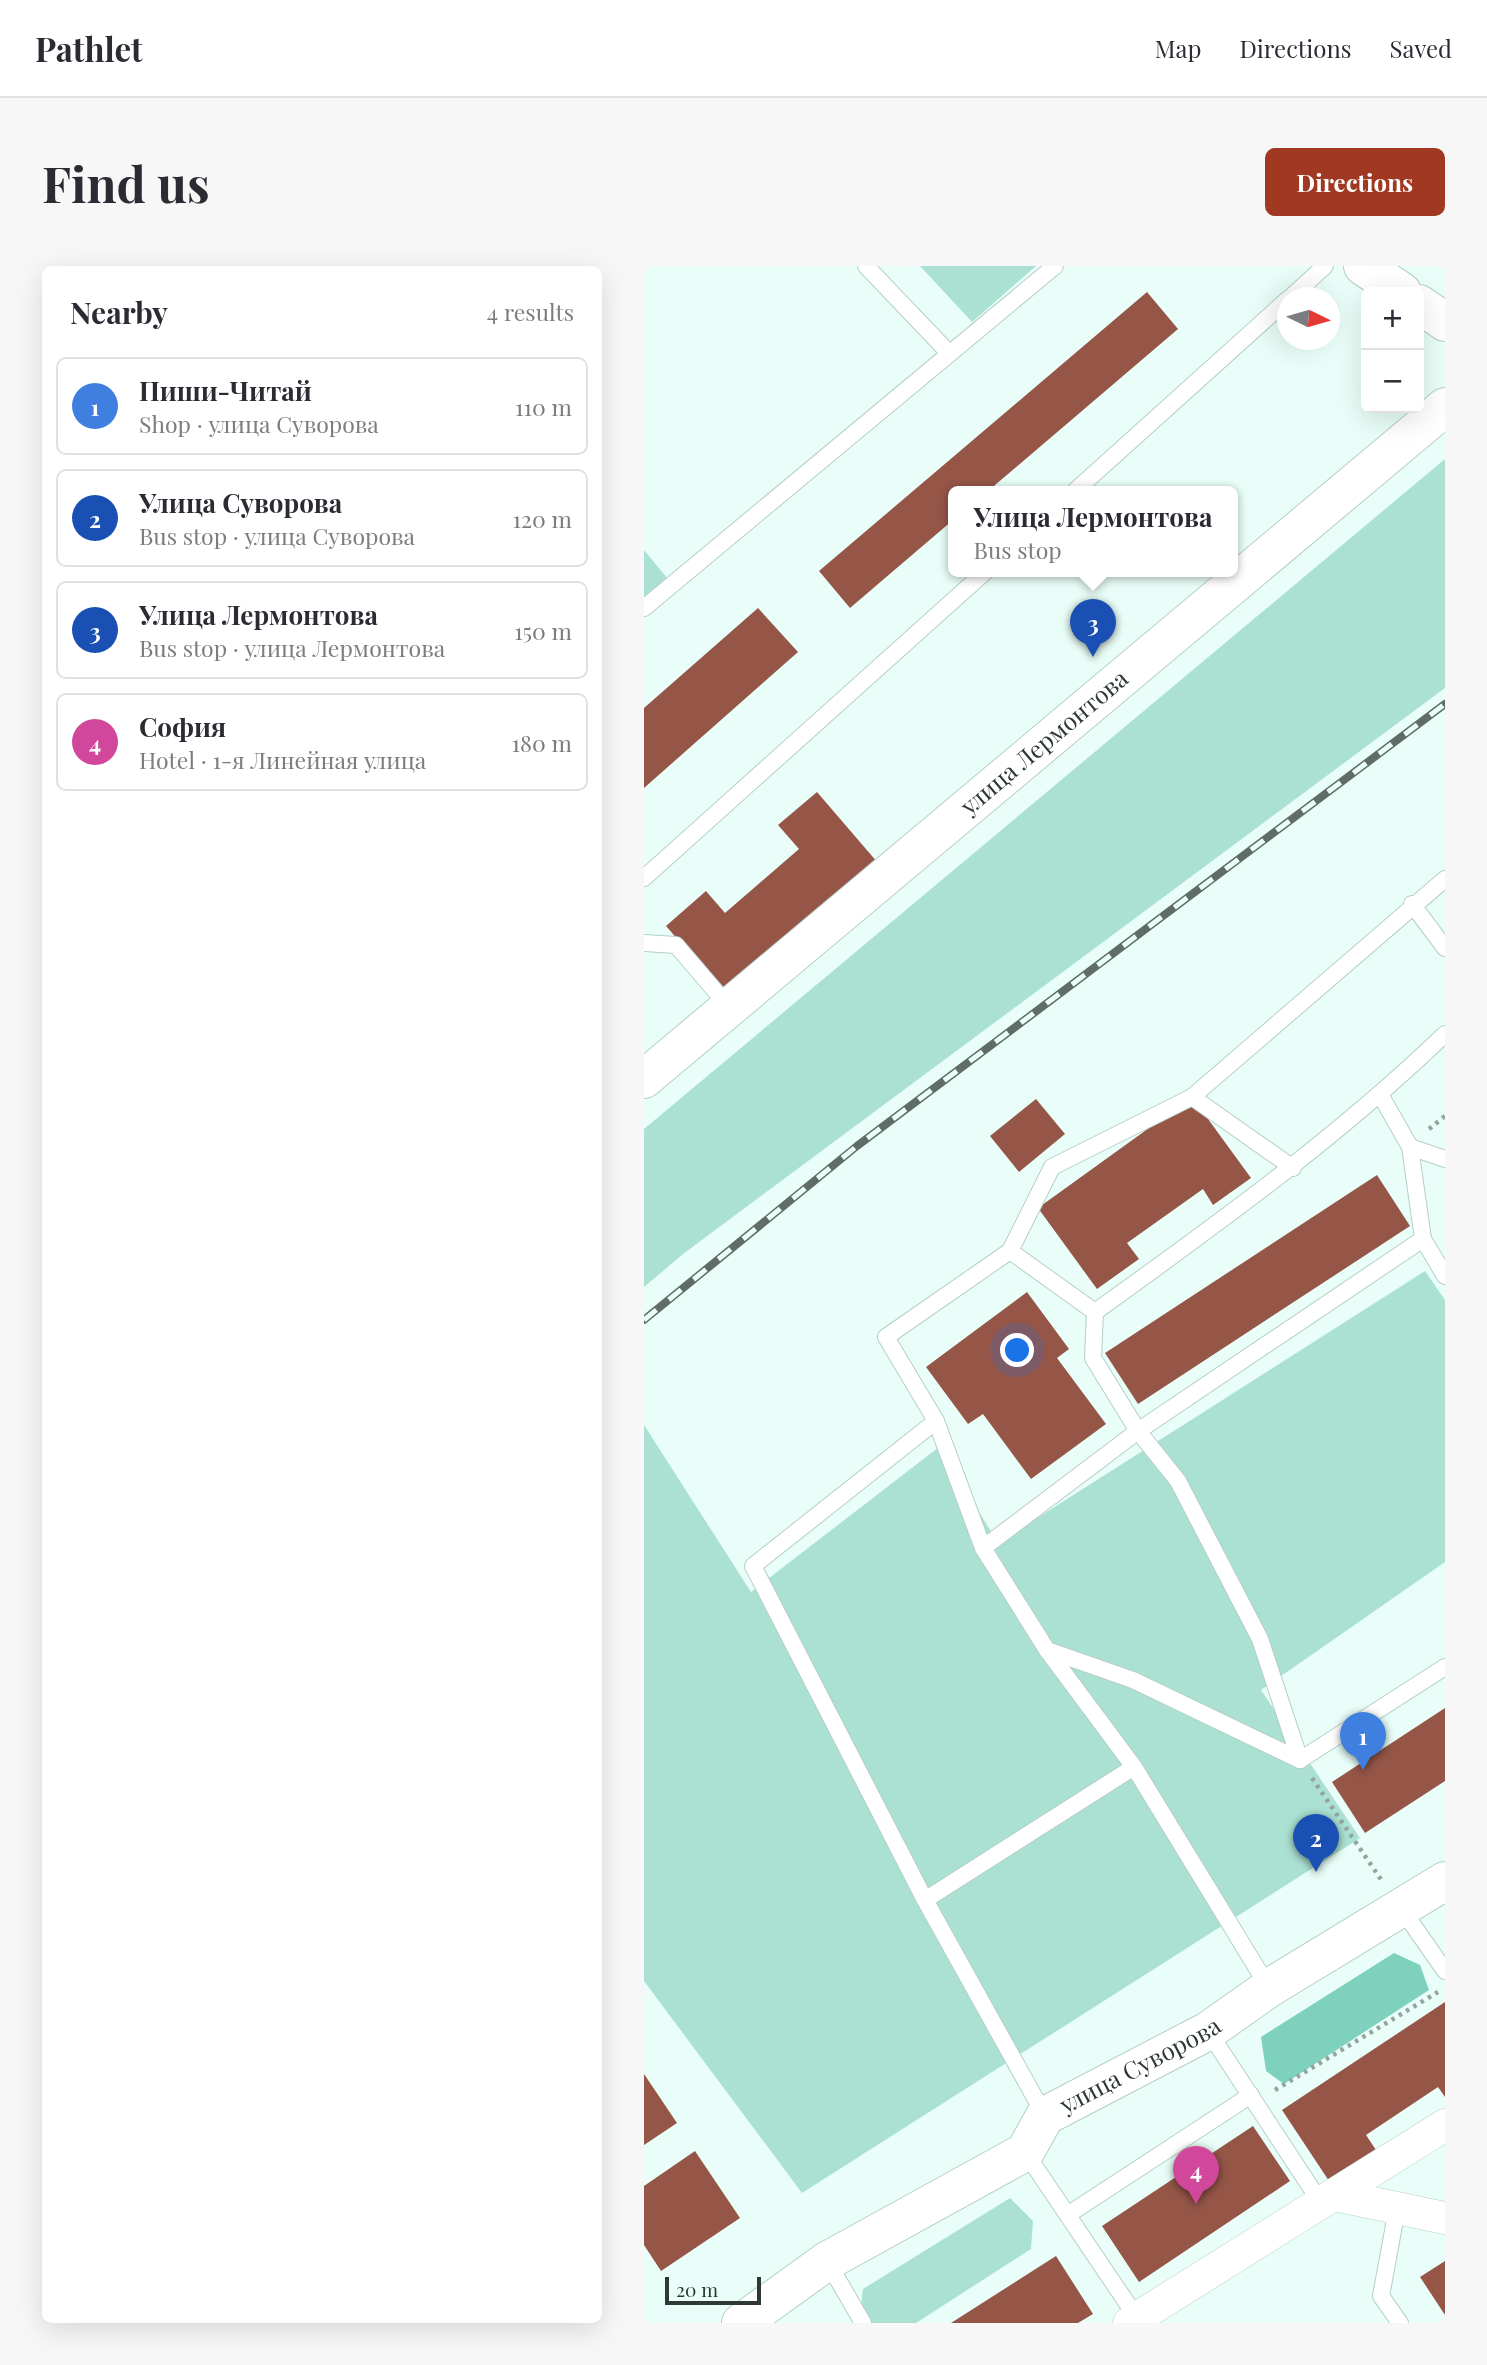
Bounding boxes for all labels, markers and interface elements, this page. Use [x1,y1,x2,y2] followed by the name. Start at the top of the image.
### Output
[35,26,143,70] text: Pathlet
[1155,32,1201,64] text: Map
[1239,32,1352,64] text: Directions
[1390,32,1452,64] text: Saved
[1265,148,1445,216] button: Directions
[42,150,210,215] text: Find us
[1277,287,1340,350] north arrow
[1361,287,1424,413] map controls
[1361,287,1424,350] button: +
[70,292,168,332] text: Nearby
[487,296,574,327] text: 4 results
[1361,350,1424,413] button: −
[139,373,312,408] text: Пиши-Читай
[91,391,99,422] text: 1
[515,391,572,422] text: 110 m
[139,408,379,439] text: Shop · улица Суворова
[139,485,342,520] text: Улица Суворова
[948,486,1238,577] popup
[974,499,1212,534] text: Улица Лермонтова
[89,503,101,534] text: 2
[513,503,572,534] text: 120 m
[139,520,415,551] text: Bus stop · улица Суворова
[974,534,1062,565] text: Bus stop
[139,597,378,632] text: Улица Лермонтова
[1070,599,1116,657] pin: 3
[89,615,101,646] text: 3
[514,615,572,646] text: 150 m
[139,632,445,663] text: Bus stop · улица Лермонтова
[952,662,1134,822] street label: улица Лермонтова
[139,709,226,744] text: София
[89,727,101,758] text: 4
[512,727,572,758] text: 180 m
[139,744,426,775] text: Hotel · 1-я Линейная улица
[1000,1333,1034,1367] your location
[1340,1712,1386,1770] pin: 1
[1293,1814,1339,1872] pin: 2
[1052,2009,1227,2120] street label: улица Суворова
[1173,2146,1219,2204] pin: 4
[665,2274,761,2306] scale bar
[676,2276,718,2302] text: 20 m

